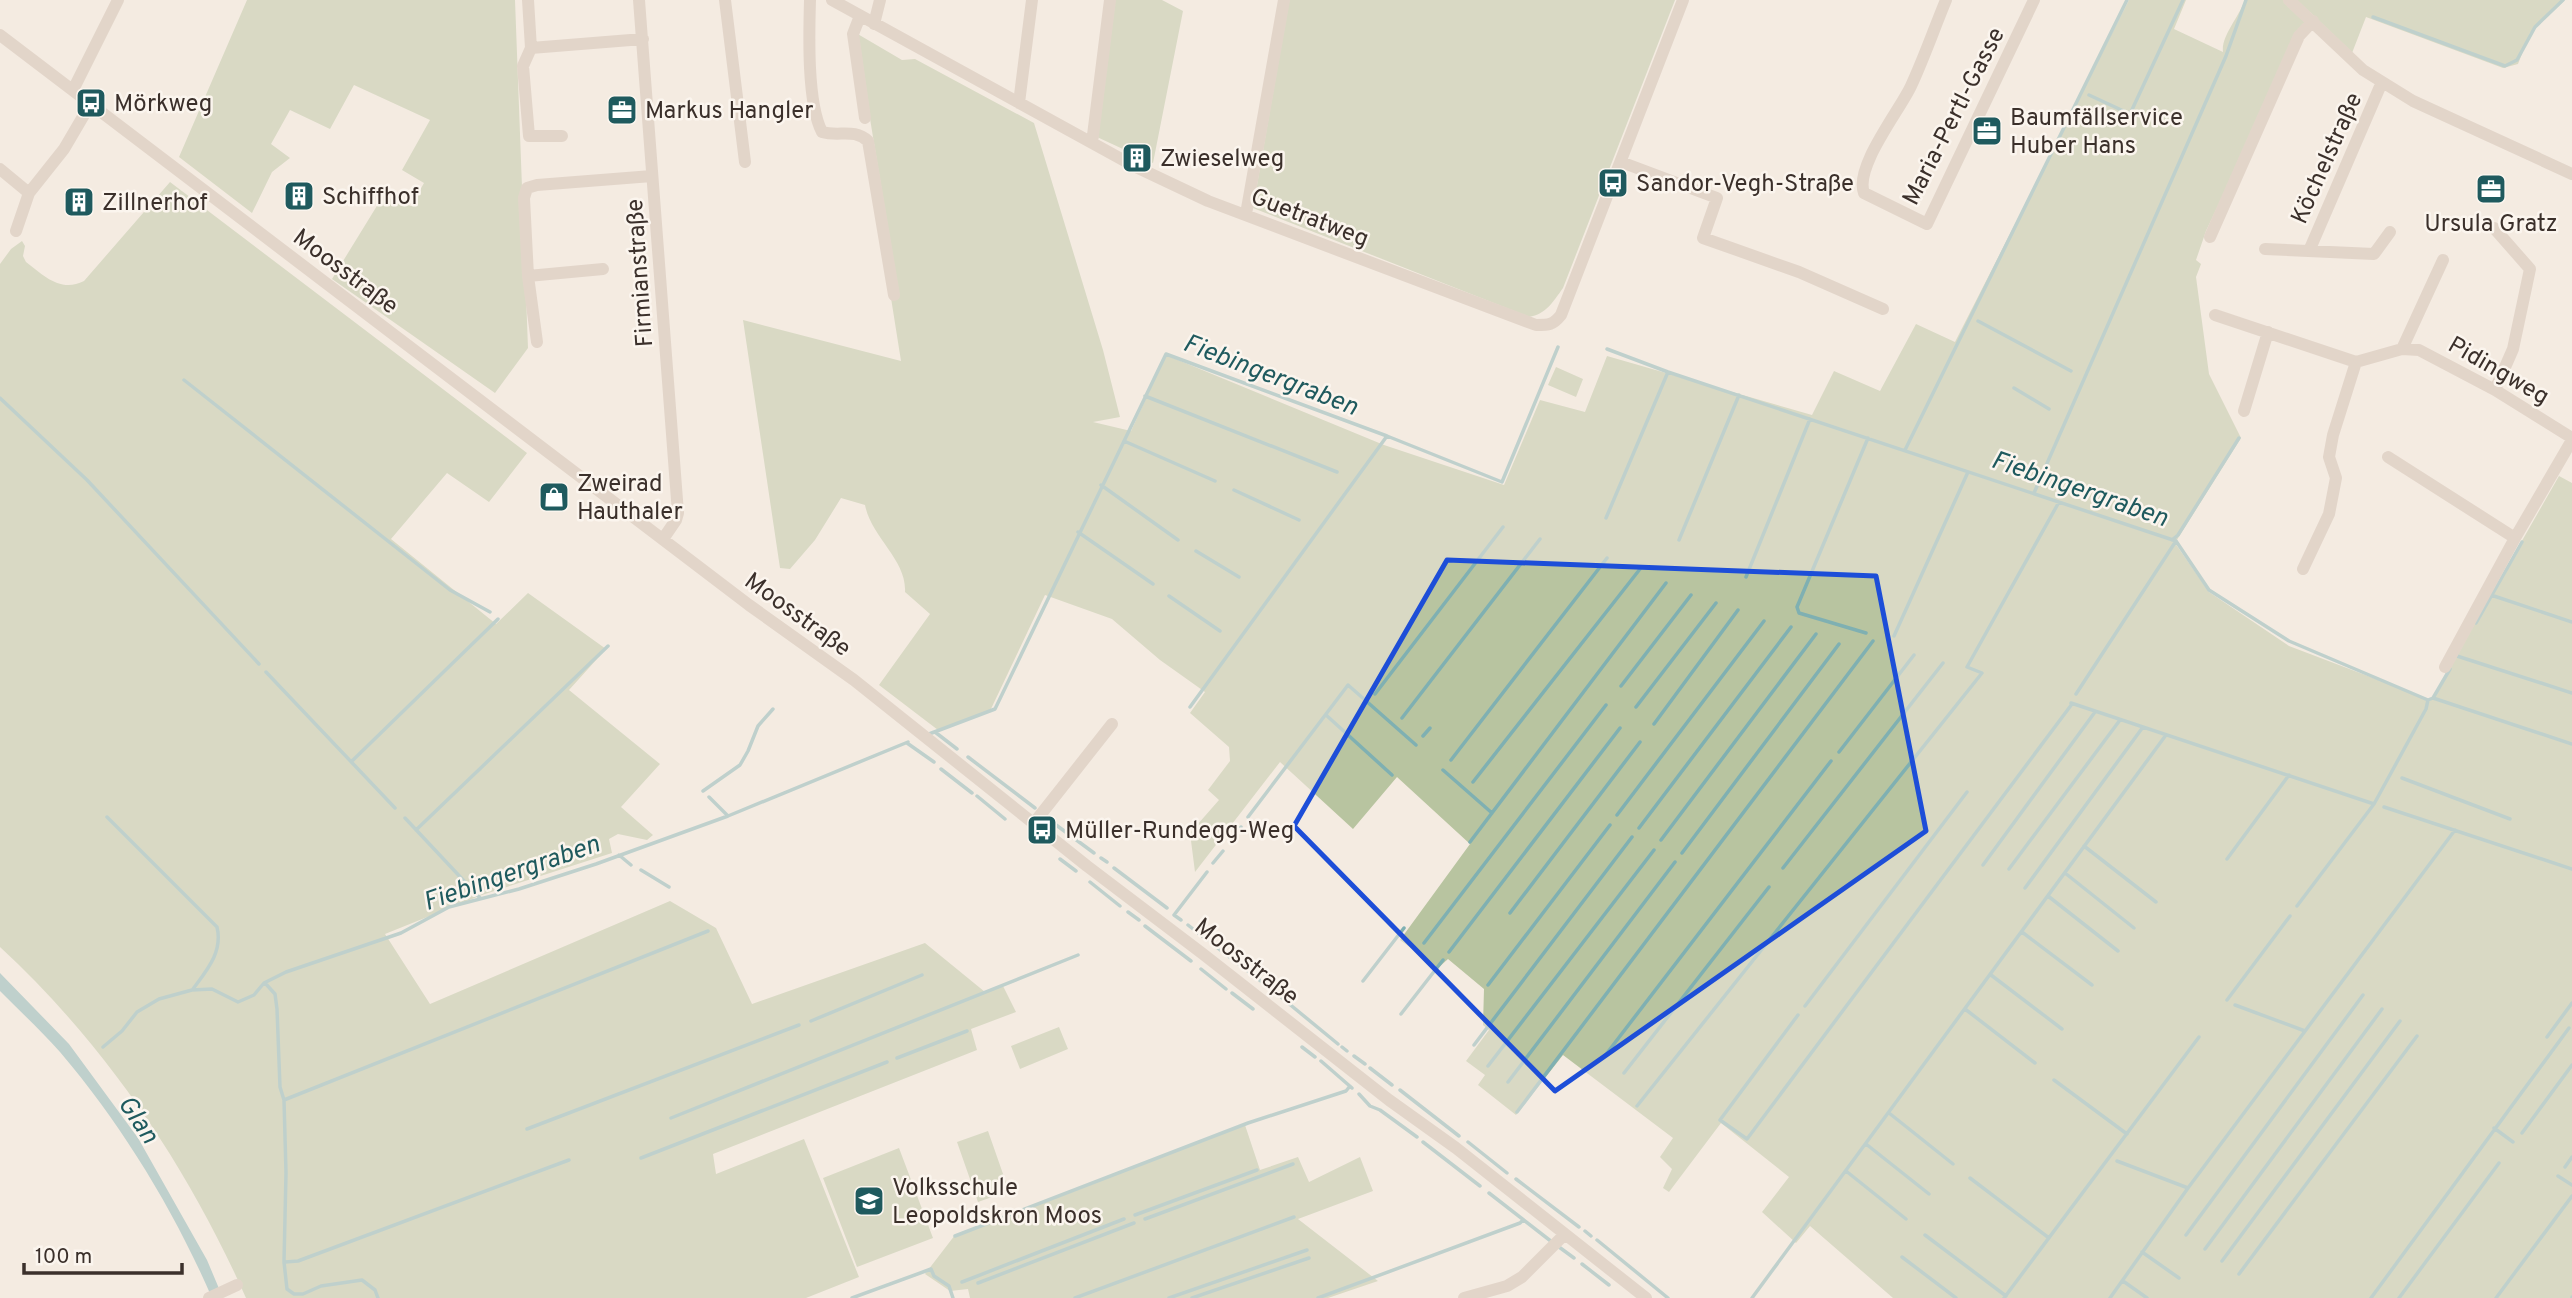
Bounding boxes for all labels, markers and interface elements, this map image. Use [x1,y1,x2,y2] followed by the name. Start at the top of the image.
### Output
[1897,23,2013,211] street label: Maria-Pertl-Gasse
[74,86,108,120] bus stop icon: Mörkweg
[2285,88,2370,229] street label: Köchelstraße
[114,90,212,120] place label: Mörkweg
[605,93,639,127] office icon: Markus Hangler
[645,97,814,127] place label: Markus Hangler
[2010,104,2183,162] place label: Baumfällservice Huber Hans
[1970,114,2004,148] office icon: Baumfällservice Huber Hans
[1120,141,1154,175] building icon: Zwieselweg
[1160,145,1284,175] place label: Zwieselweg
[1596,166,1630,200] bus stop icon: Sandor-Vegh-Straße
[1636,170,1854,200] place label: Sandor-Vegh-Straße
[2474,172,2508,206] office icon: Ursula Gratz
[282,179,316,213] building icon: Schiffhof
[322,183,419,213] place label: Schiffhof
[1246,183,1373,255] street label: Guetratweg
[62,185,96,219] building icon: Zillnerhof
[102,189,208,219] place label: Zillnerhof
[621,198,661,348] street label: Firmianstraße
[2424,210,2558,240] place label: Ursula Gratz
[286,223,403,322] street label: Moosstraße
[1178,328,1362,425] water label: Fiebingergraben
[2442,331,2554,413] street label: Pidingweg
[1987,445,2172,536] water label: Fiebingergraben
[577,470,683,528] place label: Zweirad Hauthaler
[537,480,571,514] shop icon: Zweirad Hauthaler
[738,567,856,664] street label: Moosstraße
[1025,813,1059,847] bus stop icon: Müller-Rundegg-Weg
[1065,817,1294,847] place label: Müller-Rundegg-Weg
[419,829,604,920] water label: Fiebingergraben
[1188,912,1304,1013] street label: Moosstraße
[109,1090,165,1151] water label: Glan
[892,1174,1102,1232] place label: Volksschule Leopoldskron Moos
[852,1184,886,1218] school or university icon: Volksschule Leopoldskron Moos
[24,1232,182,1276] scale bar
[35,1244,92,1271] text: 100 m

